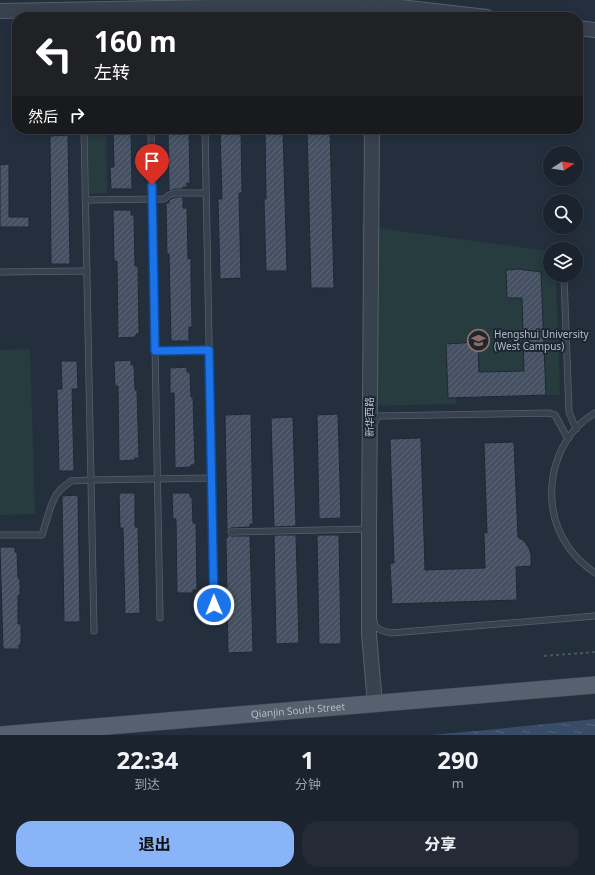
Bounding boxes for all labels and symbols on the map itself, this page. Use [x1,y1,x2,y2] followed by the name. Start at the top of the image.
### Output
[135,144,169,185] pin
[543,146,583,186] north arrow
[466,327,492,353] school or university icon: Hengshui University (West Campus)
[494,327,590,353] place label: Hengshui University (West Campus)
[362,397,376,437] street label: 新华西路
[193,584,235,626] position arrow
[250,699,346,721] street label: Qianjin South Street

